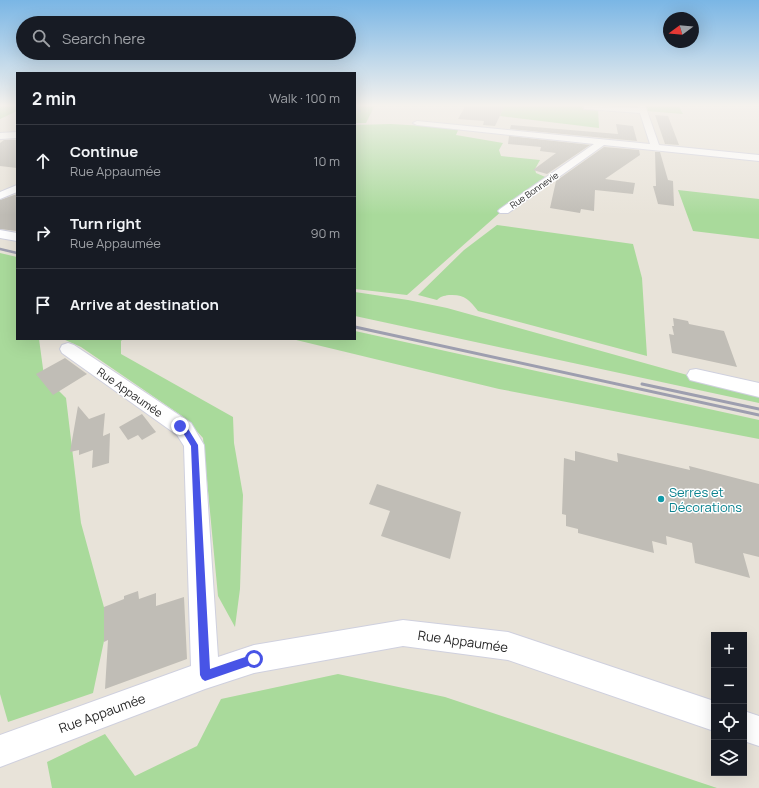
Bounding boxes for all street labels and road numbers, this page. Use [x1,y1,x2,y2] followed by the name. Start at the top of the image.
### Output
[507,168,561,212] street label: Rue Bonnevie
[94,364,166,421] street label: Rue Appaumée
[417,626,510,656] street label: Rue Appaumée
[56,689,148,737] street label: Rue Appaumée

